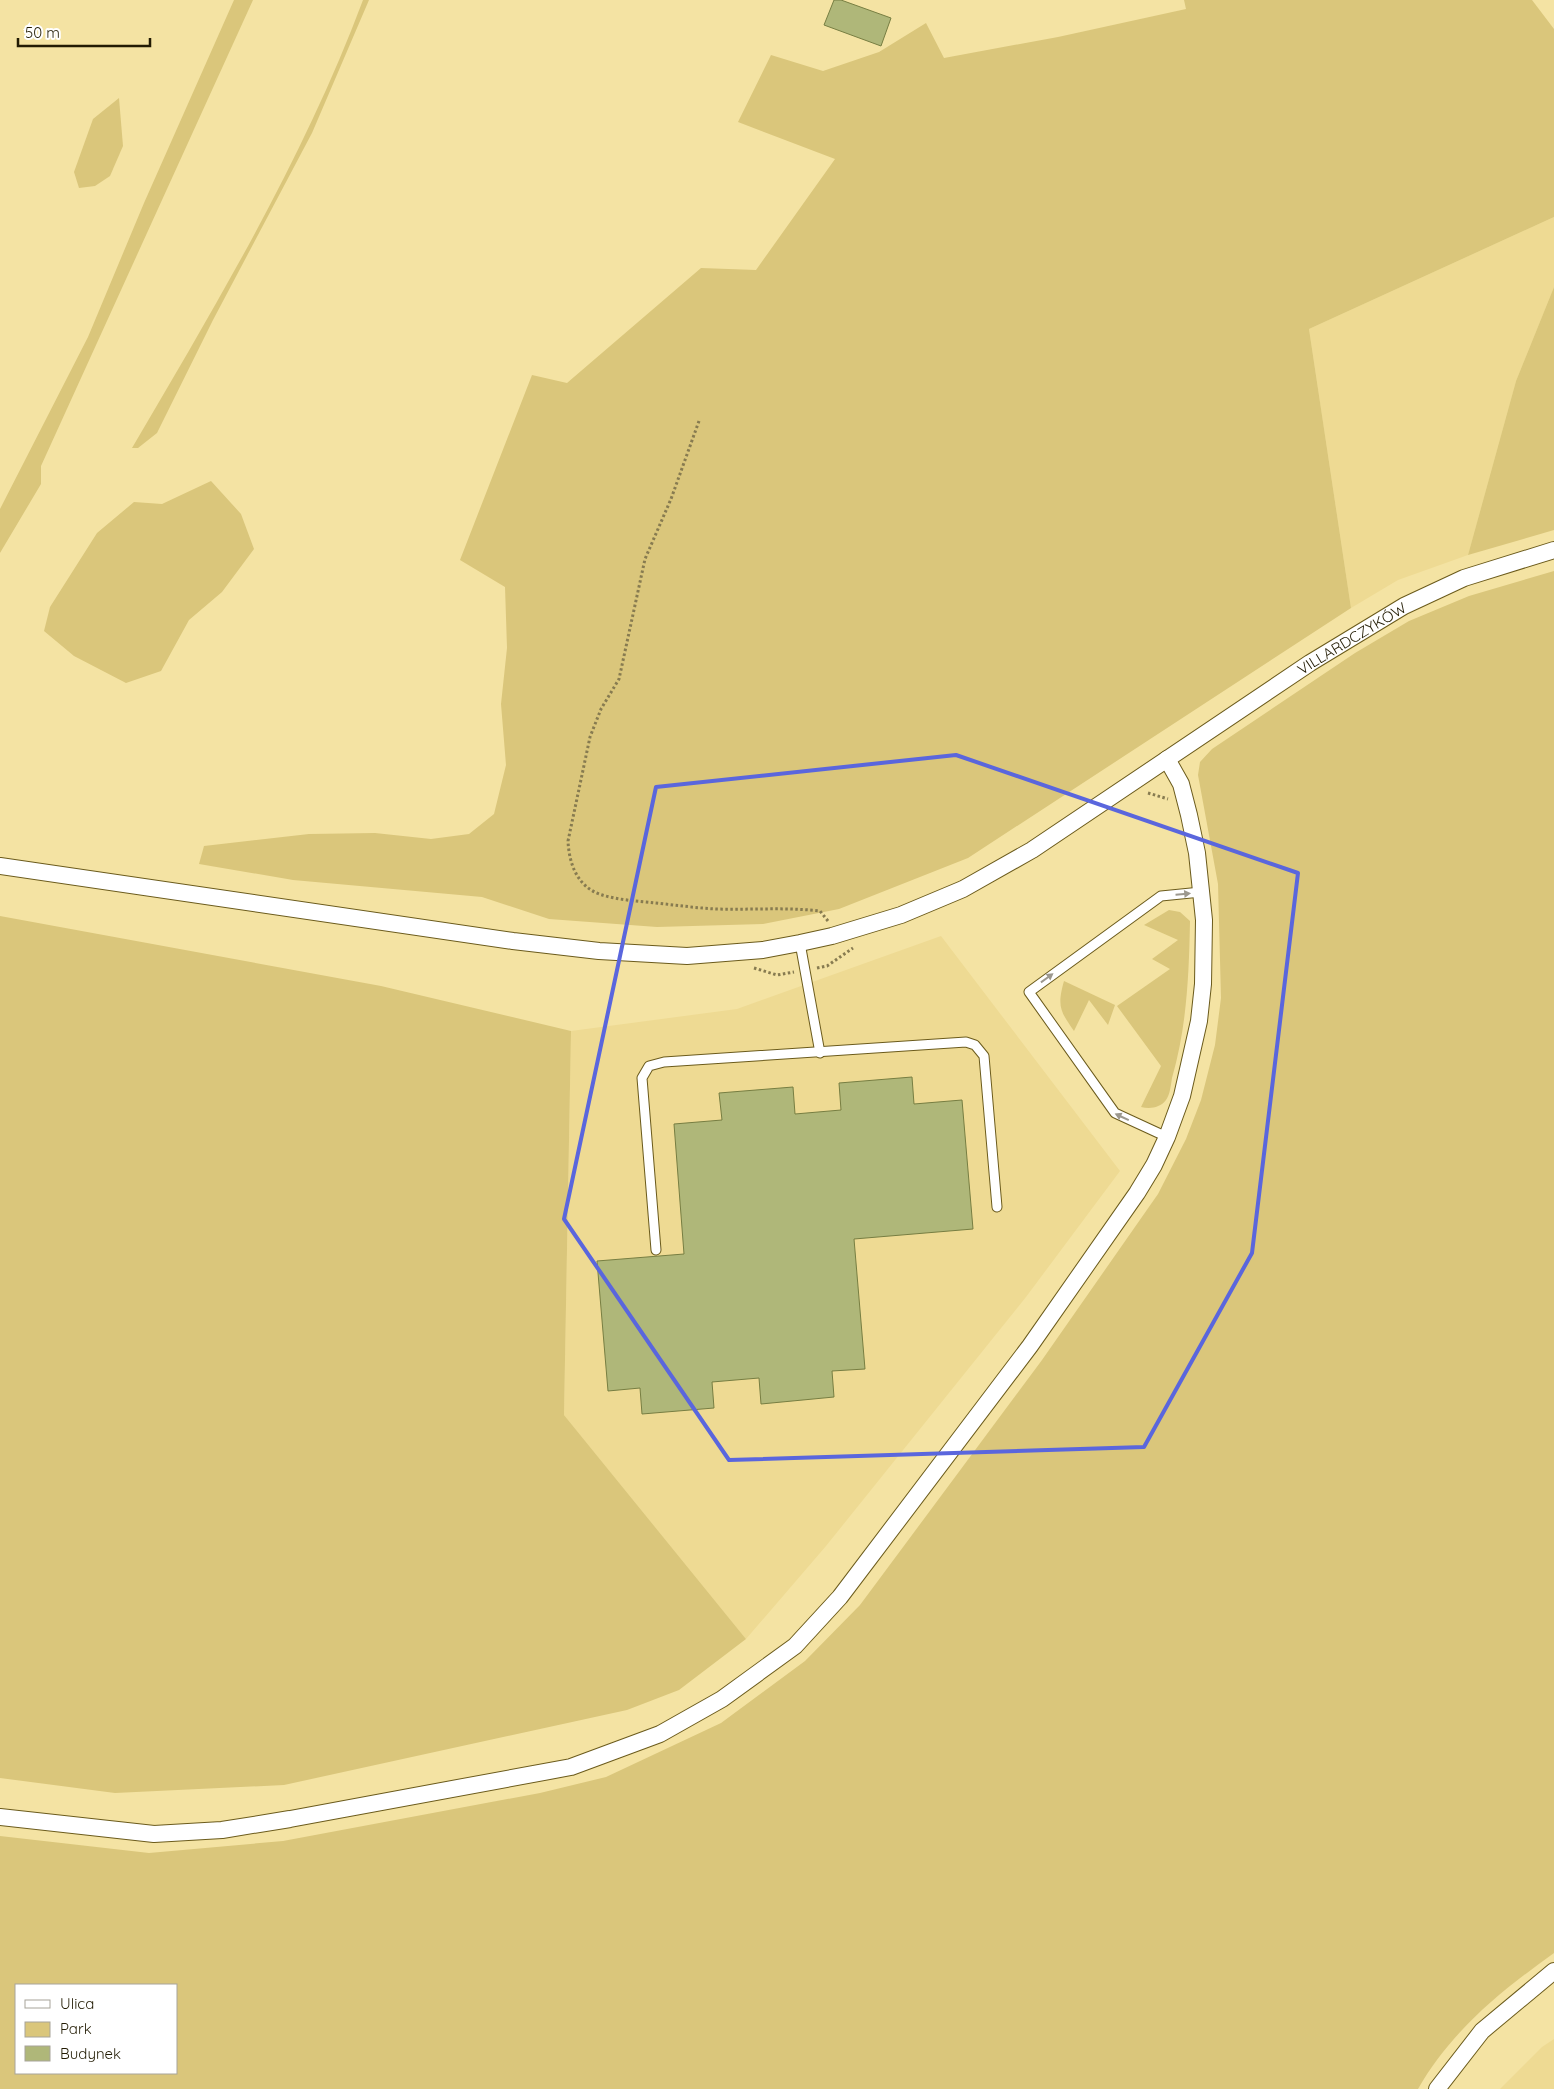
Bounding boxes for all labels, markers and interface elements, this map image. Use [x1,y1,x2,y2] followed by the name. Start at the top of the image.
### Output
[18,15,150,47] scale bar
[25,23,60,42] text: 50 m
[1293,597,1410,678] street label: VILLARDCZYKÓW
[1175,890,1191,898] one-way arrow
[1040,973,1053,984] one-way arrow
[1115,1112,1129,1120] one-way arrow
[15,1984,178,2074] legend
[60,1994,94,2013] text: Ulica
[60,2019,92,2038] text: Park
[60,2044,121,2063] text: Budynek

